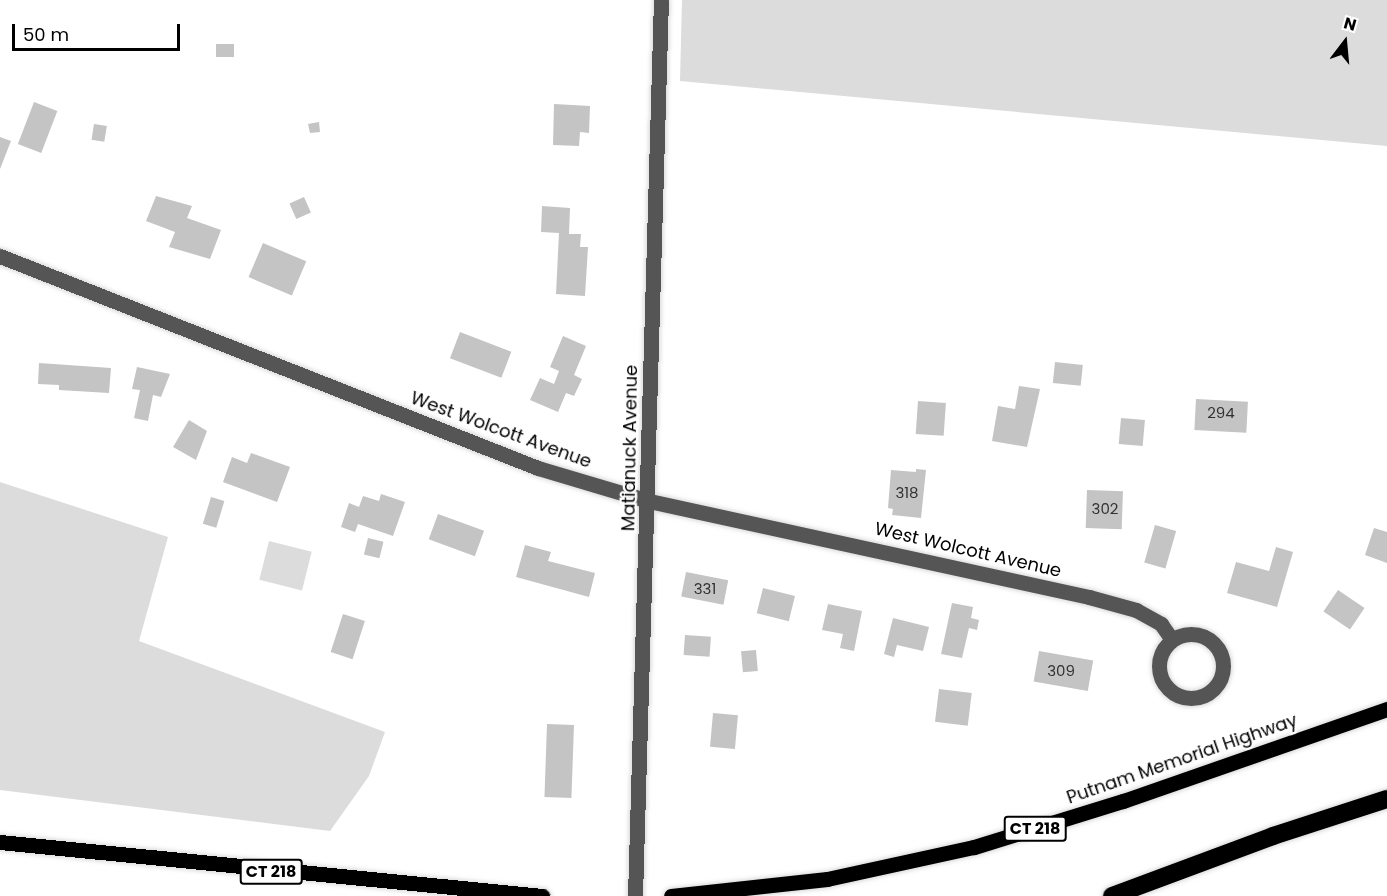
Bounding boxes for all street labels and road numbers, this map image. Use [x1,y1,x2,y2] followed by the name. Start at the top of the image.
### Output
[618,365,642,531] street label: Matianuck Avenue
[408,387,594,473] street label: West Wolcott Avenue
[873,518,1063,582] street label: West Wolcott Avenue
[1064,709,1300,809] street label: Putnam Memorial Highway
[1004,816,1066,842] road number: CT 218
[240,859,302,885] road number: CT 218

